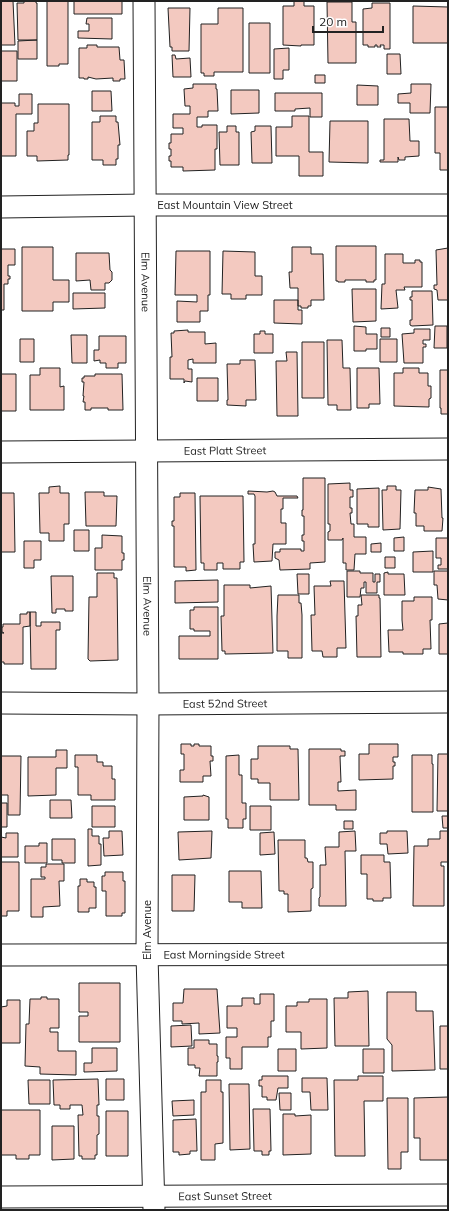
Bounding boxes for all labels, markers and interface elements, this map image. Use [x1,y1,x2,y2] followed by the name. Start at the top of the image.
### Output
[313,8,383,34] scale bar
[319,14,347,29] text: 20 m
[157,198,293,212] street label: East Mountain View Street
[138,252,153,312] street label: Elm Avenue
[184,443,266,458] street label: East Platt Street
[140,576,155,636] street label: Elm Avenue
[183,696,268,711] street label: East 52nd Street
[140,900,154,960] street label: Elm Avenue
[163,947,285,962] street label: East Morningside Street
[178,1189,272,1203] street label: East Sunset Street

